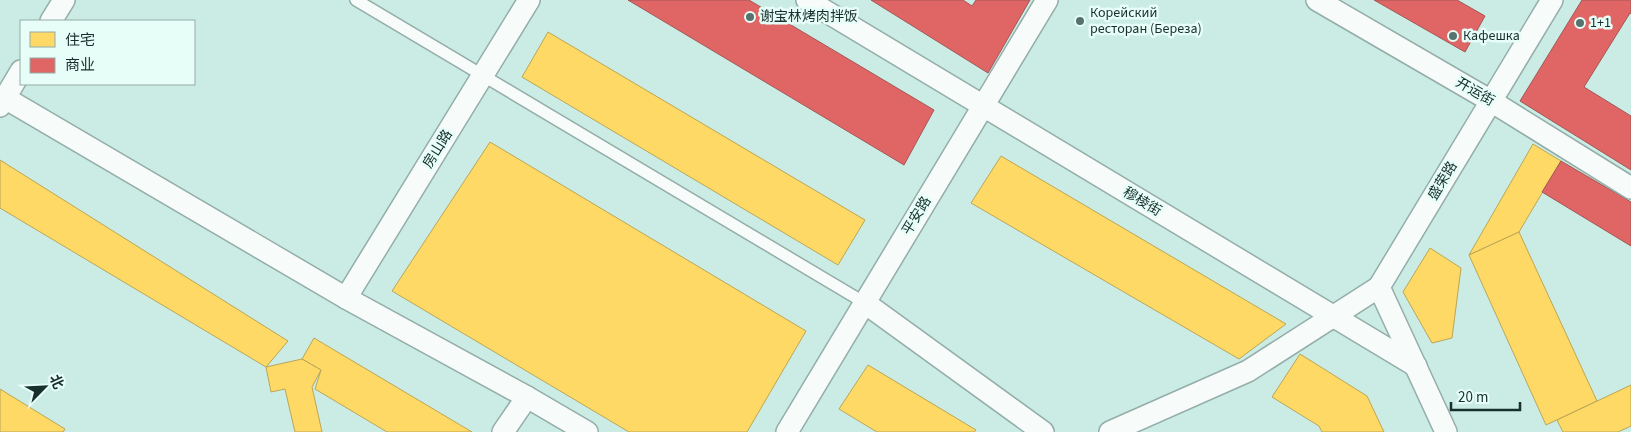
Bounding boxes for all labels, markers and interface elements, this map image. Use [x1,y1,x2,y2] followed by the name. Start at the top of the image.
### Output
[1090,3,1202,39] place label: Корейский ресторан (Береза)
[760,7,858,27] place label: 谢宝林烤肉拌饭
[744,11,756,23] marker: 谢宝林烤肉拌饭
[1590,13,1611,33] place label: 1+1
[1074,15,1086,27] marker: Корейский ресторан (Береза)
[1574,17,1586,29] marker: 1+1
[20,20,195,85] legend
[1463,26,1520,46] place label: Кафешка
[65,30,95,51] text: 住宅
[1447,30,1459,42] marker: Кафешка
[65,55,95,76] text: 商业
[1452,73,1498,111] street label: 开运街
[418,126,458,172] street label: 房山路
[1424,158,1462,204] street label: 盛荣路
[1119,183,1165,221] street label: 穆棱街
[898,193,936,239] street label: 平安路
[20,362,70,412] north arrow
[44,372,68,393] text: 北
[1451,380,1520,412] scale bar
[1458,387,1488,408] text: 20 m

